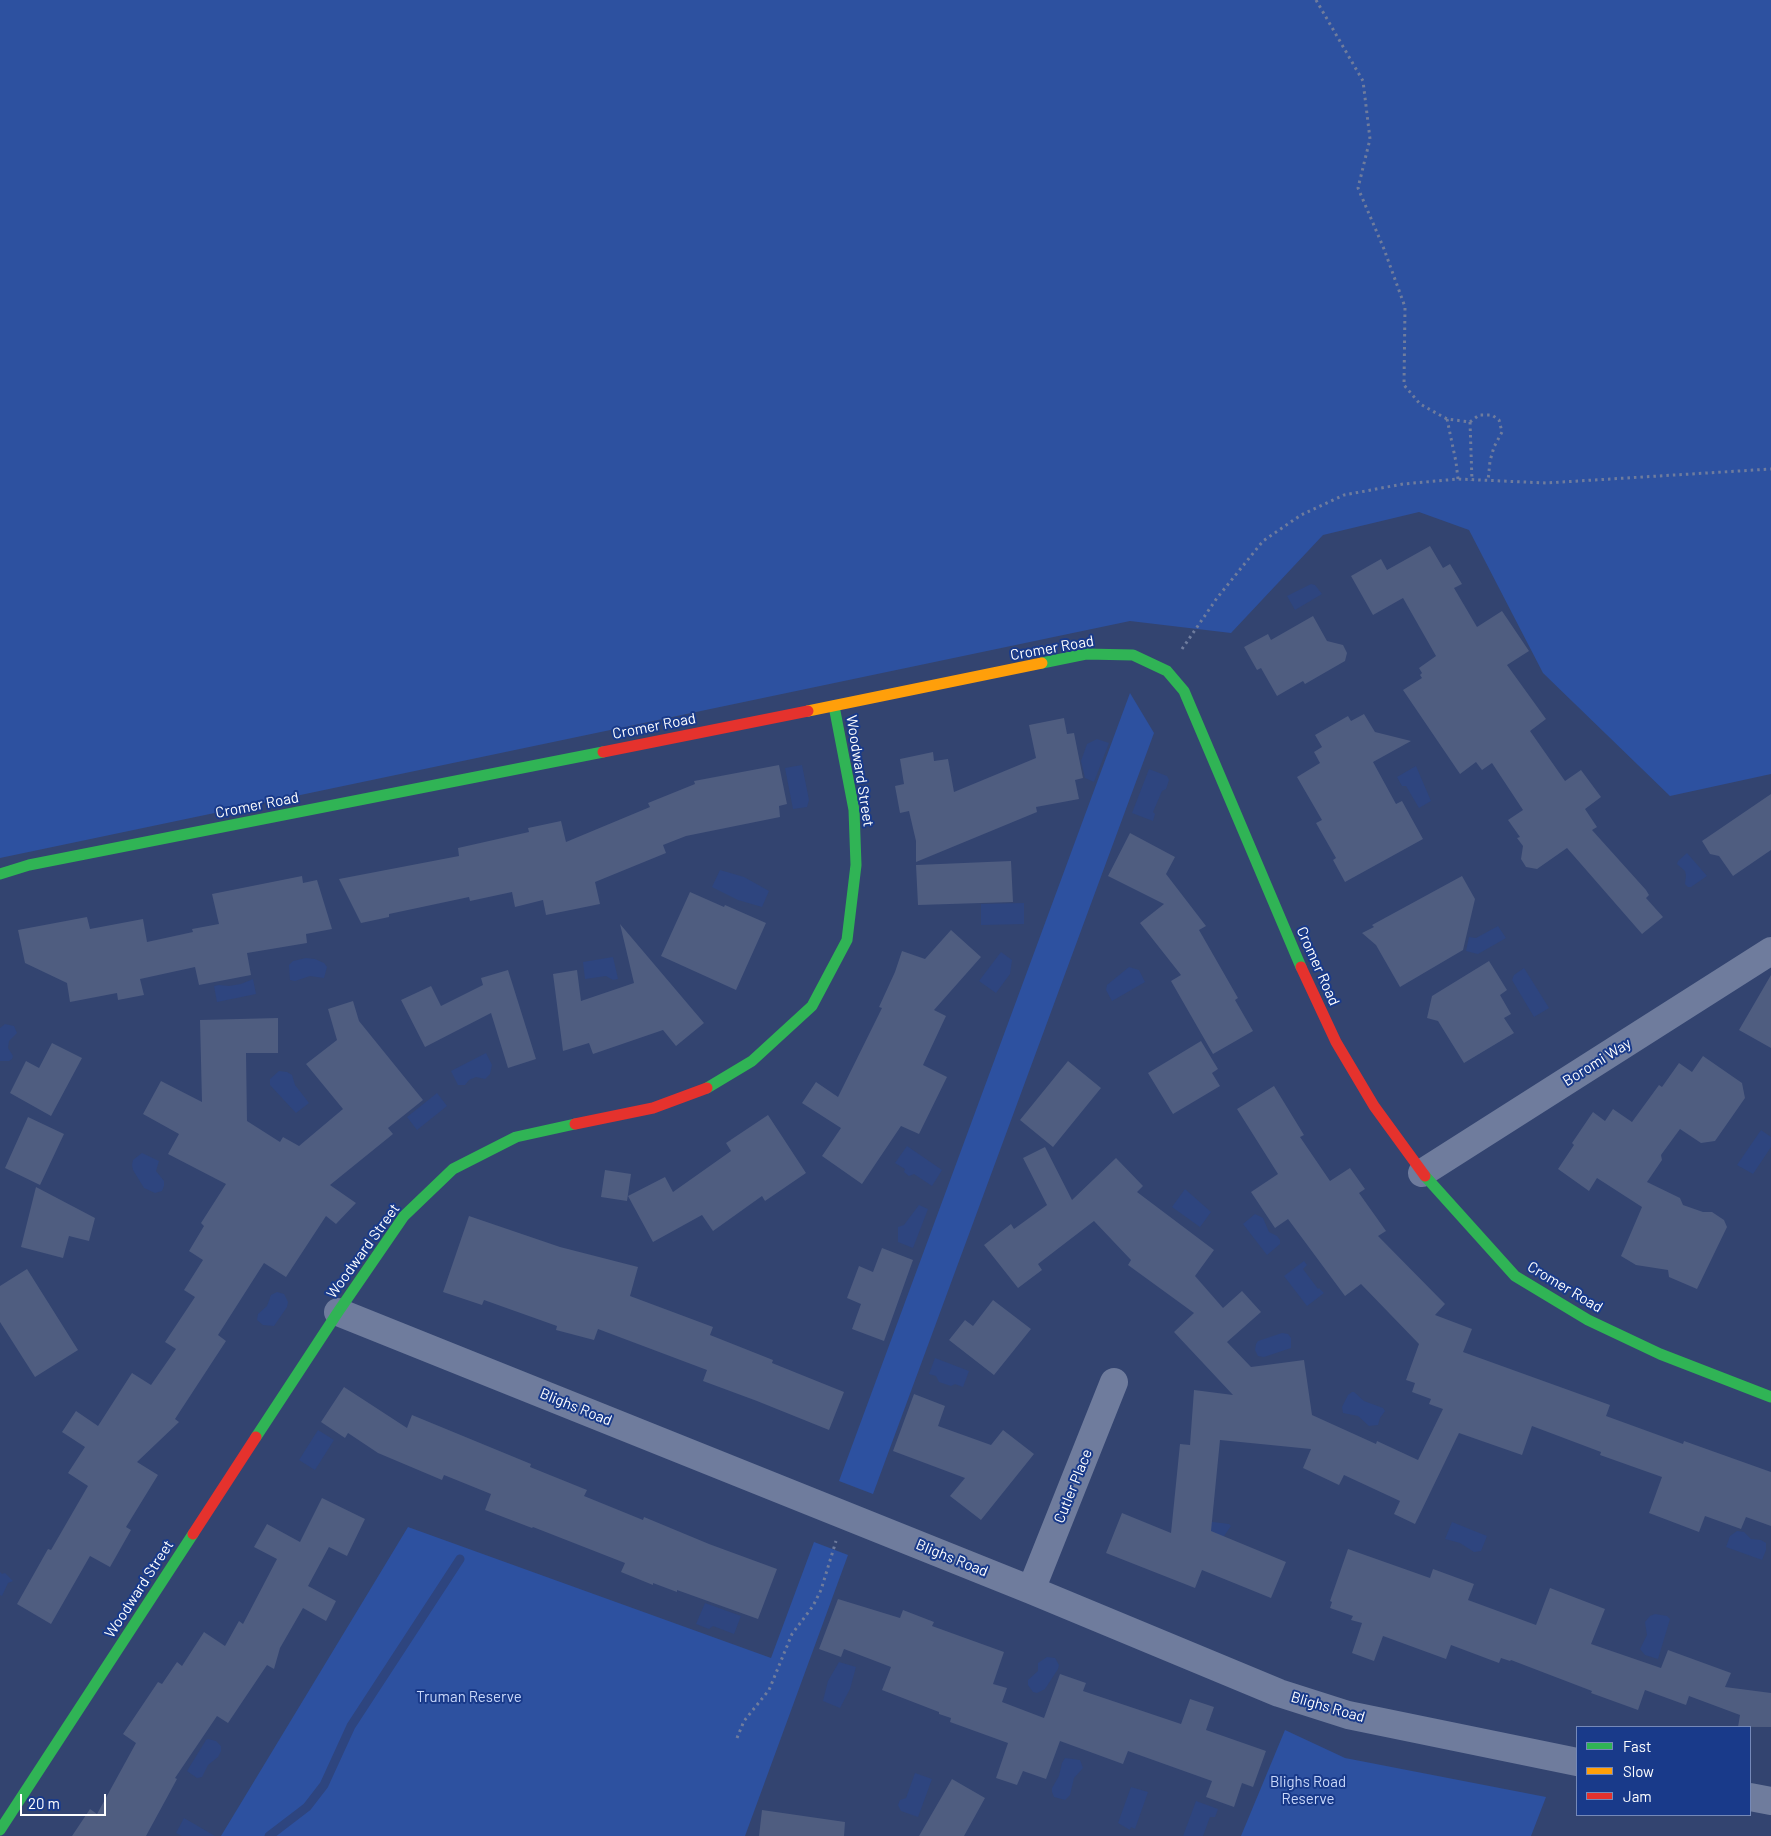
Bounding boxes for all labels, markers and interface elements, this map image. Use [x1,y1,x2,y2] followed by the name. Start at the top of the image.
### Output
[1009,632,1095,664] street label: Cromer Road
[611,709,697,743] street label: Cromer Road
[842,714,878,828] street label: Woodward Street
[214,788,300,822] street label: Cromer Road
[1293,924,1343,1008] street label: Cromer Road
[1559,1034,1635,1090] street label: Boromi Way
[323,1200,403,1302] street label: Woodward Street
[1524,1258,1606,1316] street label: Cromer Road
[537,1384,615,1430] street label: Blighs Road
[1050,1446,1096,1526] street label: Cutler Place
[913,1535,991,1581] street label: Blighs Road
[101,1537,177,1641] street label: Woodward Street
[416,1688,522,1706] park label: Truman Reserve
[1289,1688,1367,1726] street label: Blighs Road
[1576,1726,1751,1816] legend
[1623,1737,1651,1755] text: Fast
[1623,1762,1654,1780] text: Slow
[1270,1773,1346,1808] park label: Blighs Road Reserve
[22,1784,109,1816] scale bar
[1623,1787,1652,1805] text: Jam
[28,1794,60,1812] text: 20 m

